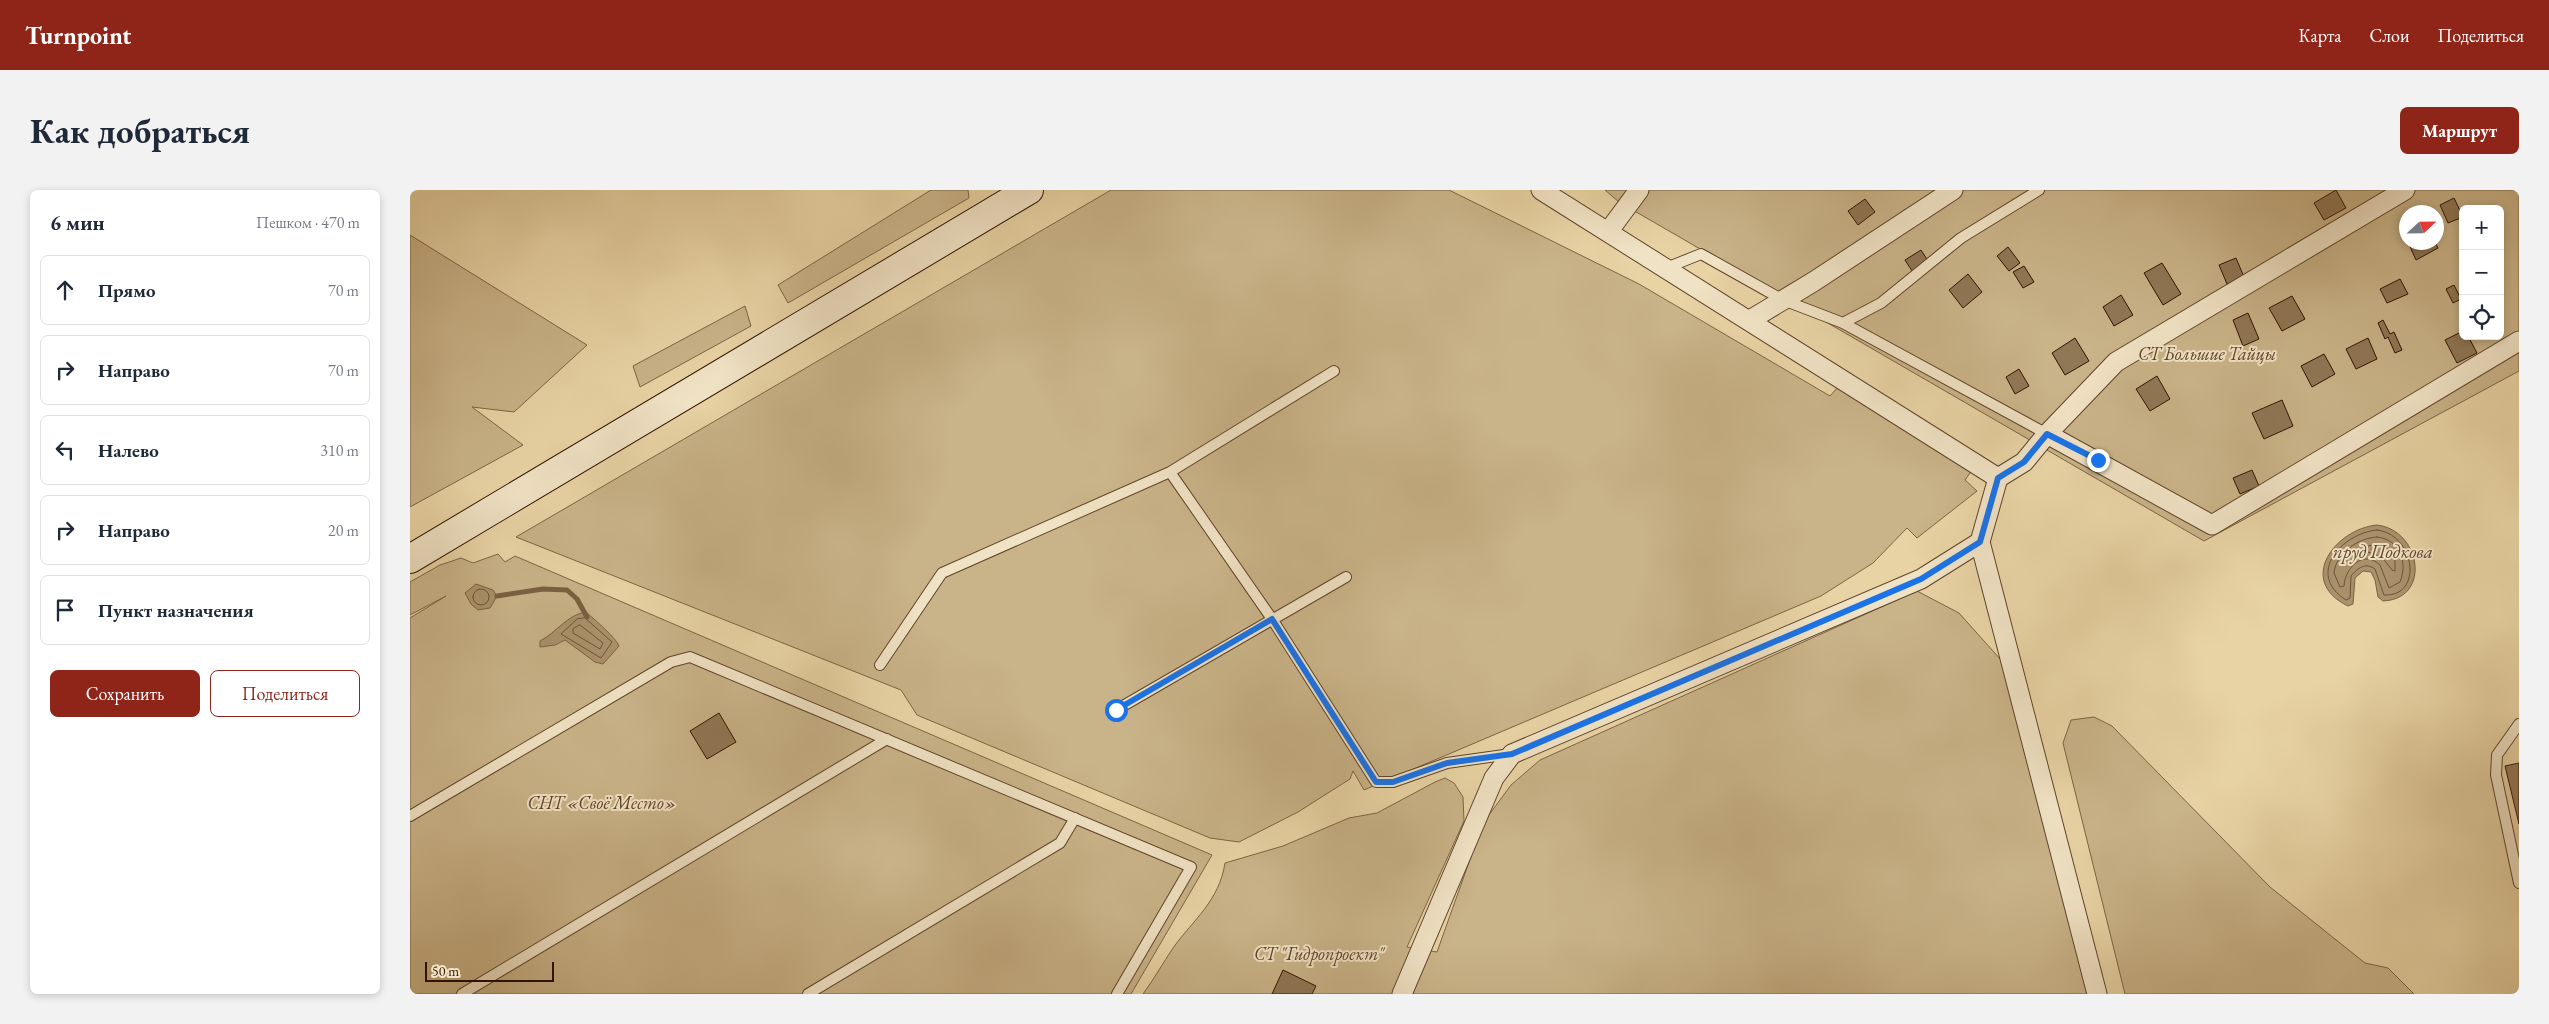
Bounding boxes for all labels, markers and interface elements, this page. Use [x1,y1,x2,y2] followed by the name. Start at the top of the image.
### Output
[25,20,131,51] text: Turnpoint
[2299,24,2342,47] text: Карта
[2370,24,2409,47] text: Слои
[2437,24,2524,47] text: Поделиться
[2400,107,2519,154] button: Маршрут
[30,108,250,153] text: Как добраться
[2399,205,2444,250] north arrow
[2459,205,2504,340] map controls
[2459,205,2504,250] button: +
[50,209,105,236] text: 6 мин
[256,212,360,233] text: Пешком · 470 m
[2459,250,2504,295] button: −
[51,276,79,304] icon: ahead
[98,278,156,303] text: Прямо
[328,280,359,301] text: 70 m
[2459,295,2504,340] button: locate
[2138,342,2276,365] park label: СТ Большие Тайцы
[51,356,79,384] icon: right
[98,358,170,383] text: Направо
[328,360,359,381] text: 70 m
[51,436,79,464] icon: left
[98,438,159,463] text: Налево
[320,440,359,461] text: 310 m
[2087,449,2110,472] route end
[51,516,79,544] icon: right
[98,518,170,543] text: Направо
[328,520,359,541] text: 20 m
[2333,539,2433,564] water label: пруд Подкова
[51,596,79,624] icon: arrive
[98,598,254,623] text: Пункт назначения
[50,670,200,717] button: Сохранить
[210,670,360,717] button: Поделиться
[1105,699,1128,722] route start
[528,791,676,814] park label: СНТ «Своё Место»
[1254,942,1386,966] park label: СТ "Гидропроект"
[425,959,554,982] scale bar
[432,962,459,980] text: 50 m

